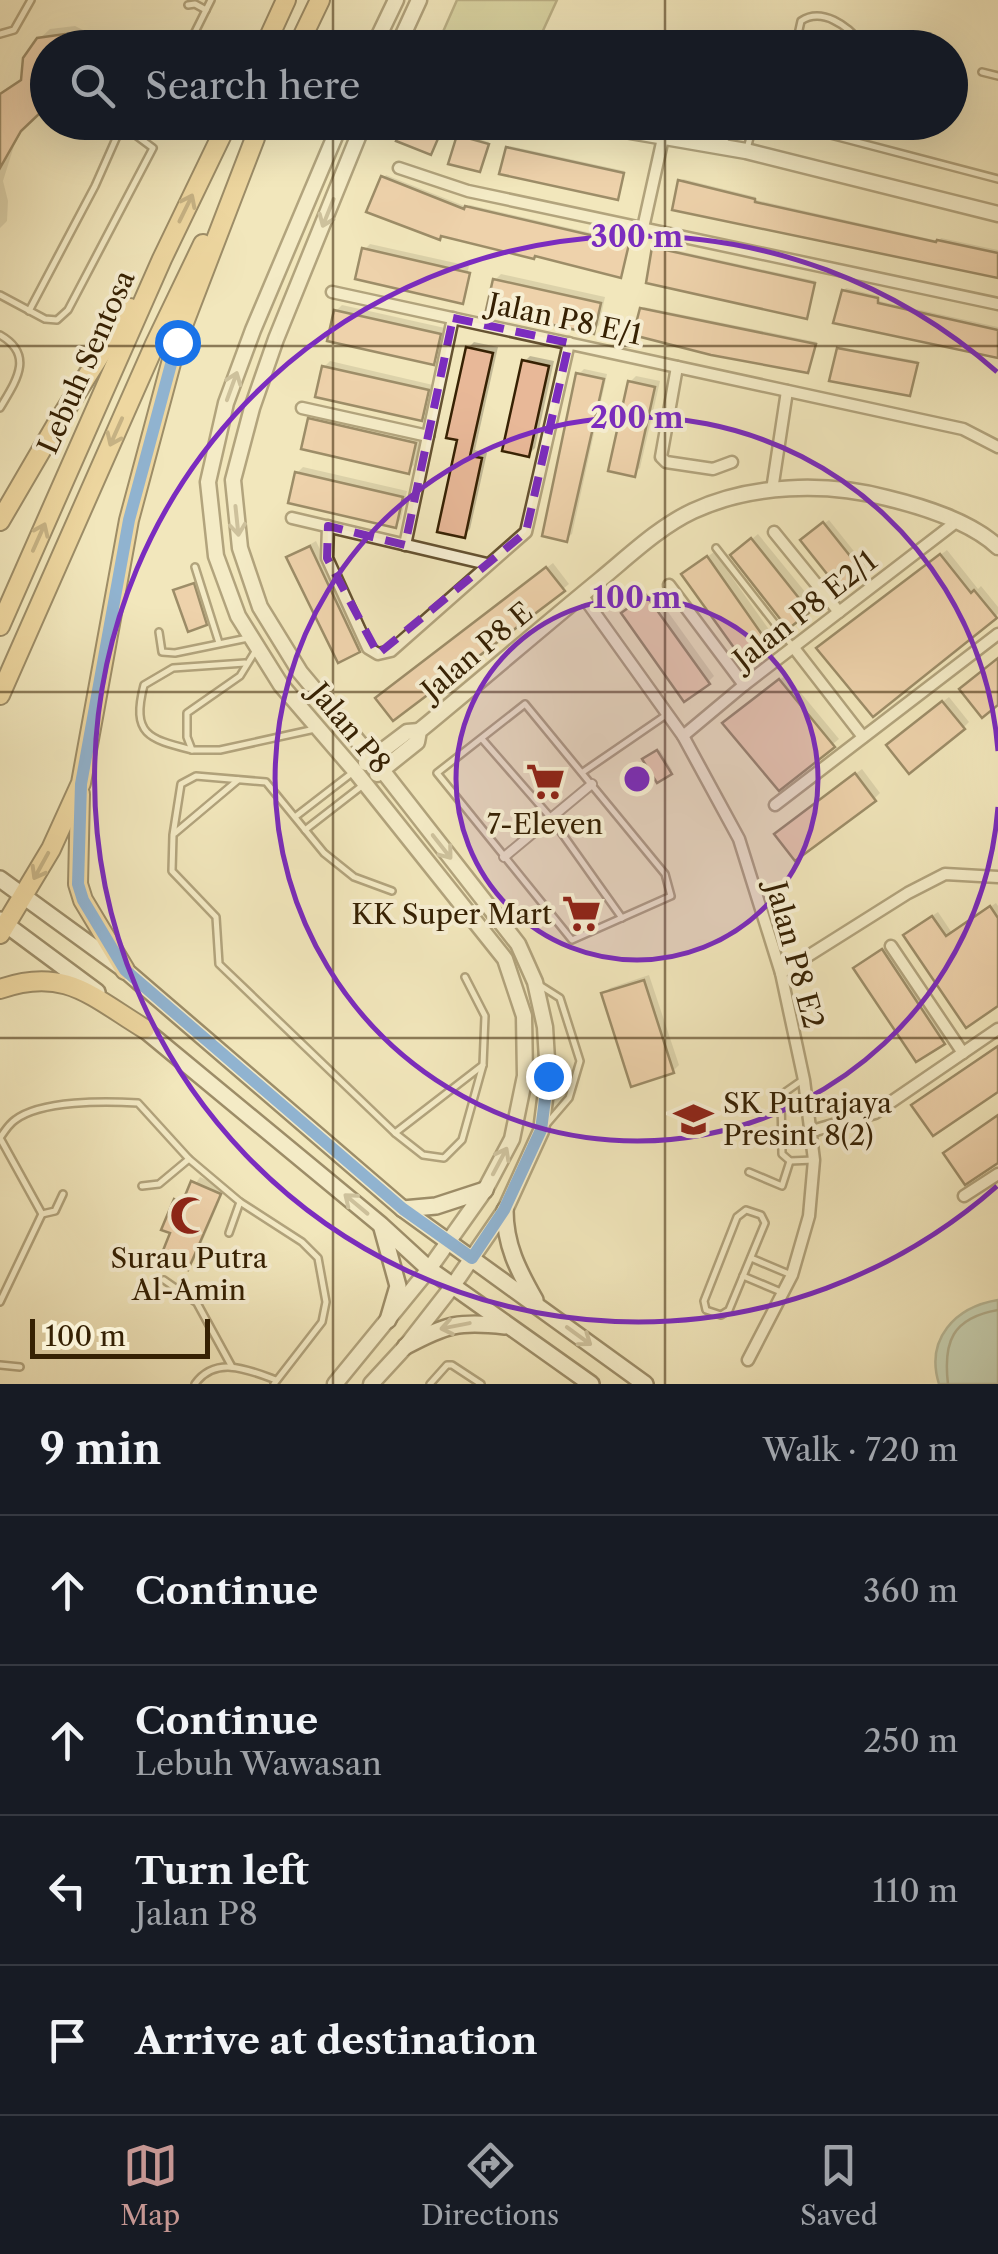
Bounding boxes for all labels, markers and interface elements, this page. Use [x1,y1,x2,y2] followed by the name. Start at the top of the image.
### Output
[30,30,968,140] search box
[65,58,120,113] icon: search
[145,62,360,109] text: Search here
[178,194,197,224] one-way arrow
[317,197,335,228] one-way arrow
[591,218,683,255] text: 300 m
[30,265,142,459] street label: Lebuh Sentosa
[481,285,645,352] street label: Jalan P8 E/1
[155,320,201,366] route start
[224,371,242,402] one-way arrow
[590,399,684,436] text: 200 m
[106,416,124,447] one-way arrow
[228,504,247,537] one-way arrow
[31,522,49,553] one-way arrow
[724,543,883,679] street label: Jalan P8 E2/1
[593,579,682,616] text: 100 m
[412,595,539,710] street label: Jalan P8 E
[300,673,398,780] street label: Jalan P8
[524,760,566,802] supermarket icon: 7-Eleven
[619,761,655,797] centre of rings
[487,807,603,841] place label: 7-Eleven
[431,833,453,859] one-way arrow
[31,851,51,881] one-way arrow
[758,874,831,1032] street label: Jalan P8 E2
[561,893,603,935] supermarket icon: KK Super Mart
[351,897,552,931] place label: KK Super Mart
[526,1054,572,1100] route end
[723,1086,892,1152] place label: SK Putrajaya Presint 8(2)
[672,1098,714,1140] school or university icon: SK Putrajaya Presint 8(2)
[491,1147,510,1177] one-way arrow
[343,1193,369,1215] one-way arrow
[168,1195,210,1237] mosque icon: Surau Putra Al-Amin
[110,1241,268,1307] place label: Surau Putra Al-Amin
[30,1314,210,1358] scale bar
[440,1317,472,1336] one-way arrow
[45,1319,126,1353] text: 100 m
[565,1325,592,1346] one-way arrow
[40,1423,161,1475] text: 9 min
[763,1430,958,1469] text: Walk · 720 m
[40,1563,95,1618] icon: ahead
[135,1567,318,1614] text: Continue
[863,1571,958,1610] text: 360 m
[135,1697,318,1744] text: Continue
[40,1713,95,1768] icon: ahead
[864,1721,958,1760] text: 250 m
[135,1744,382,1783] text: Lebuh Wawasan
[135,1847,309,1894] text: Turn left
[40,1863,95,1918] icon: left
[872,1871,958,1910] text: 110 m
[135,1894,258,1933] text: Jalan P8
[40,2013,95,2068] icon: arrive
[135,2017,538,2064] text: Arrive at destination
[120,2138,180,2232] tab: Map
[421,2138,559,2232] tab: Directions
[800,2138,878,2232] tab: Saved

